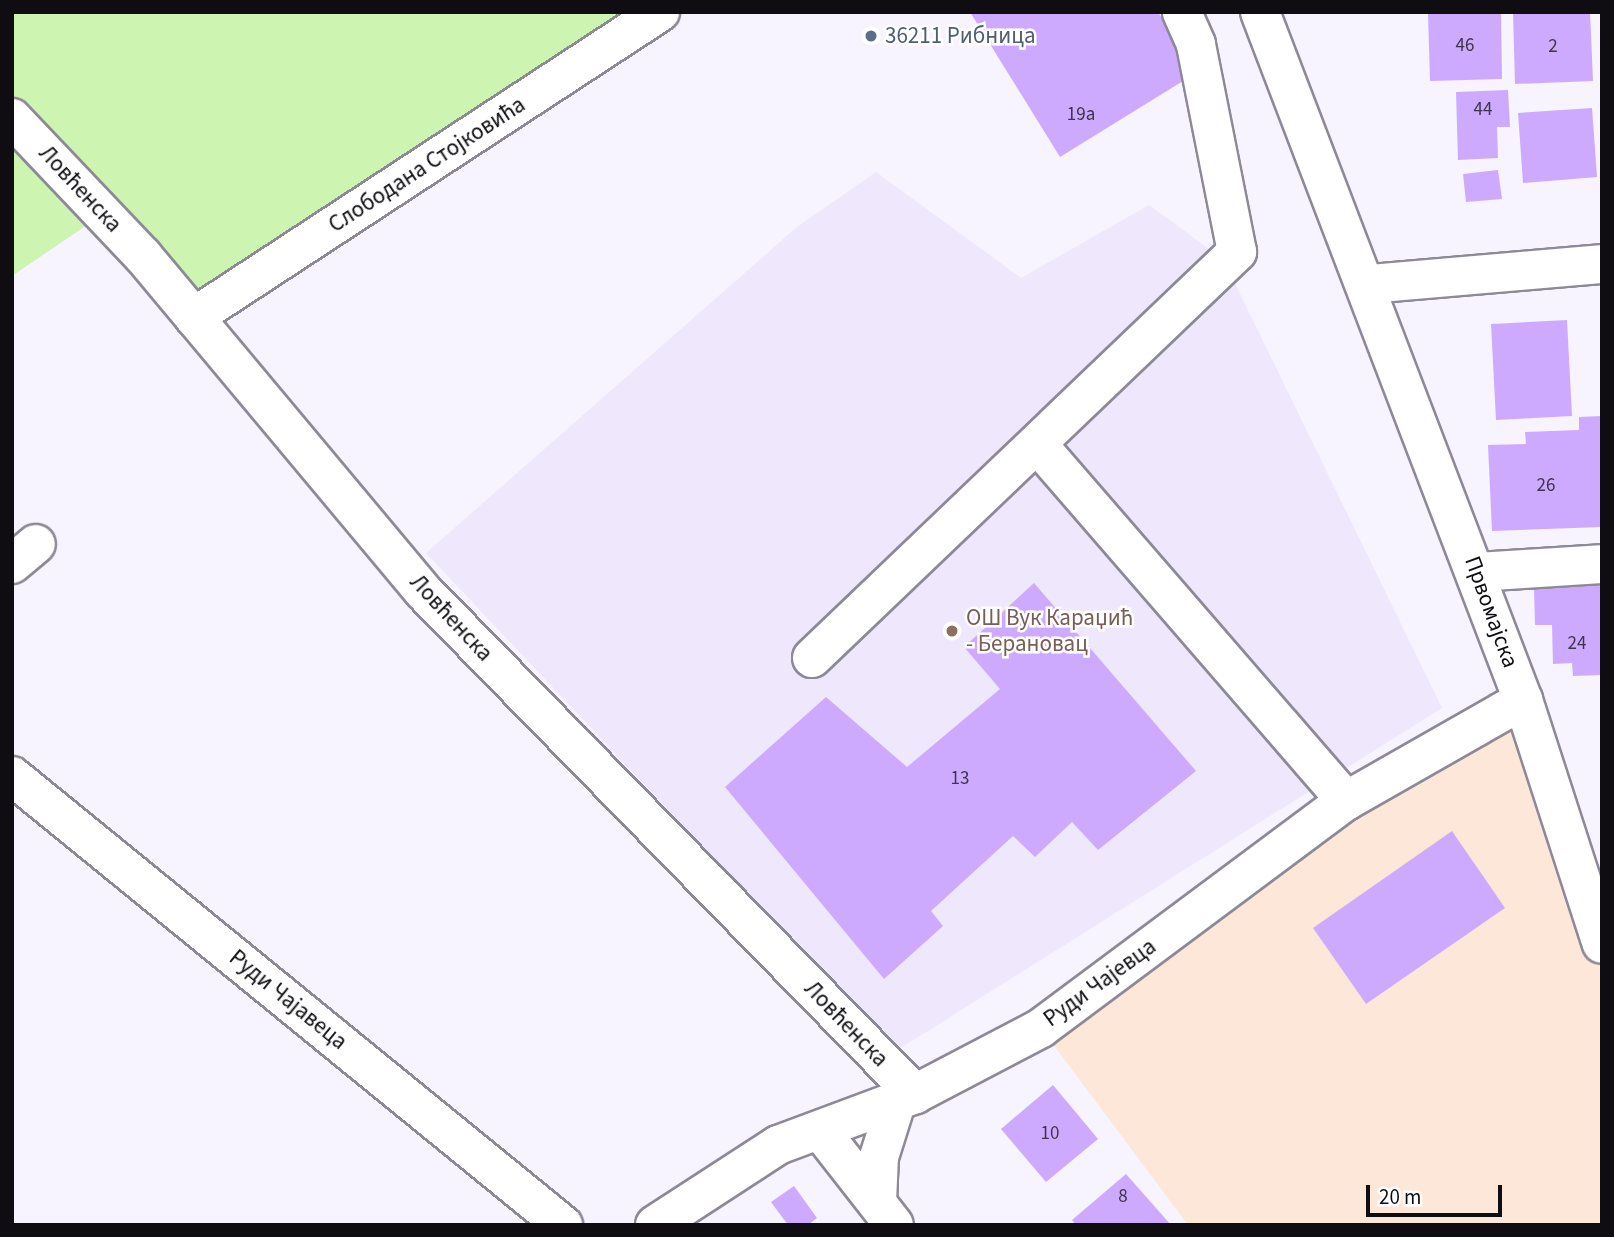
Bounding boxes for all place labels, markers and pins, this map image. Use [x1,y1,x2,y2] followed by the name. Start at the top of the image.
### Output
[885,22,1036,50] place label: 36211 Рибница
[863,28,879,44] marker: 36211 Рибница
[966,604,1133,658] place label: ОШ Вук Караџић - Берановац
[944,623,960,639] marker: ОШ Вук Караџић - Берановац

